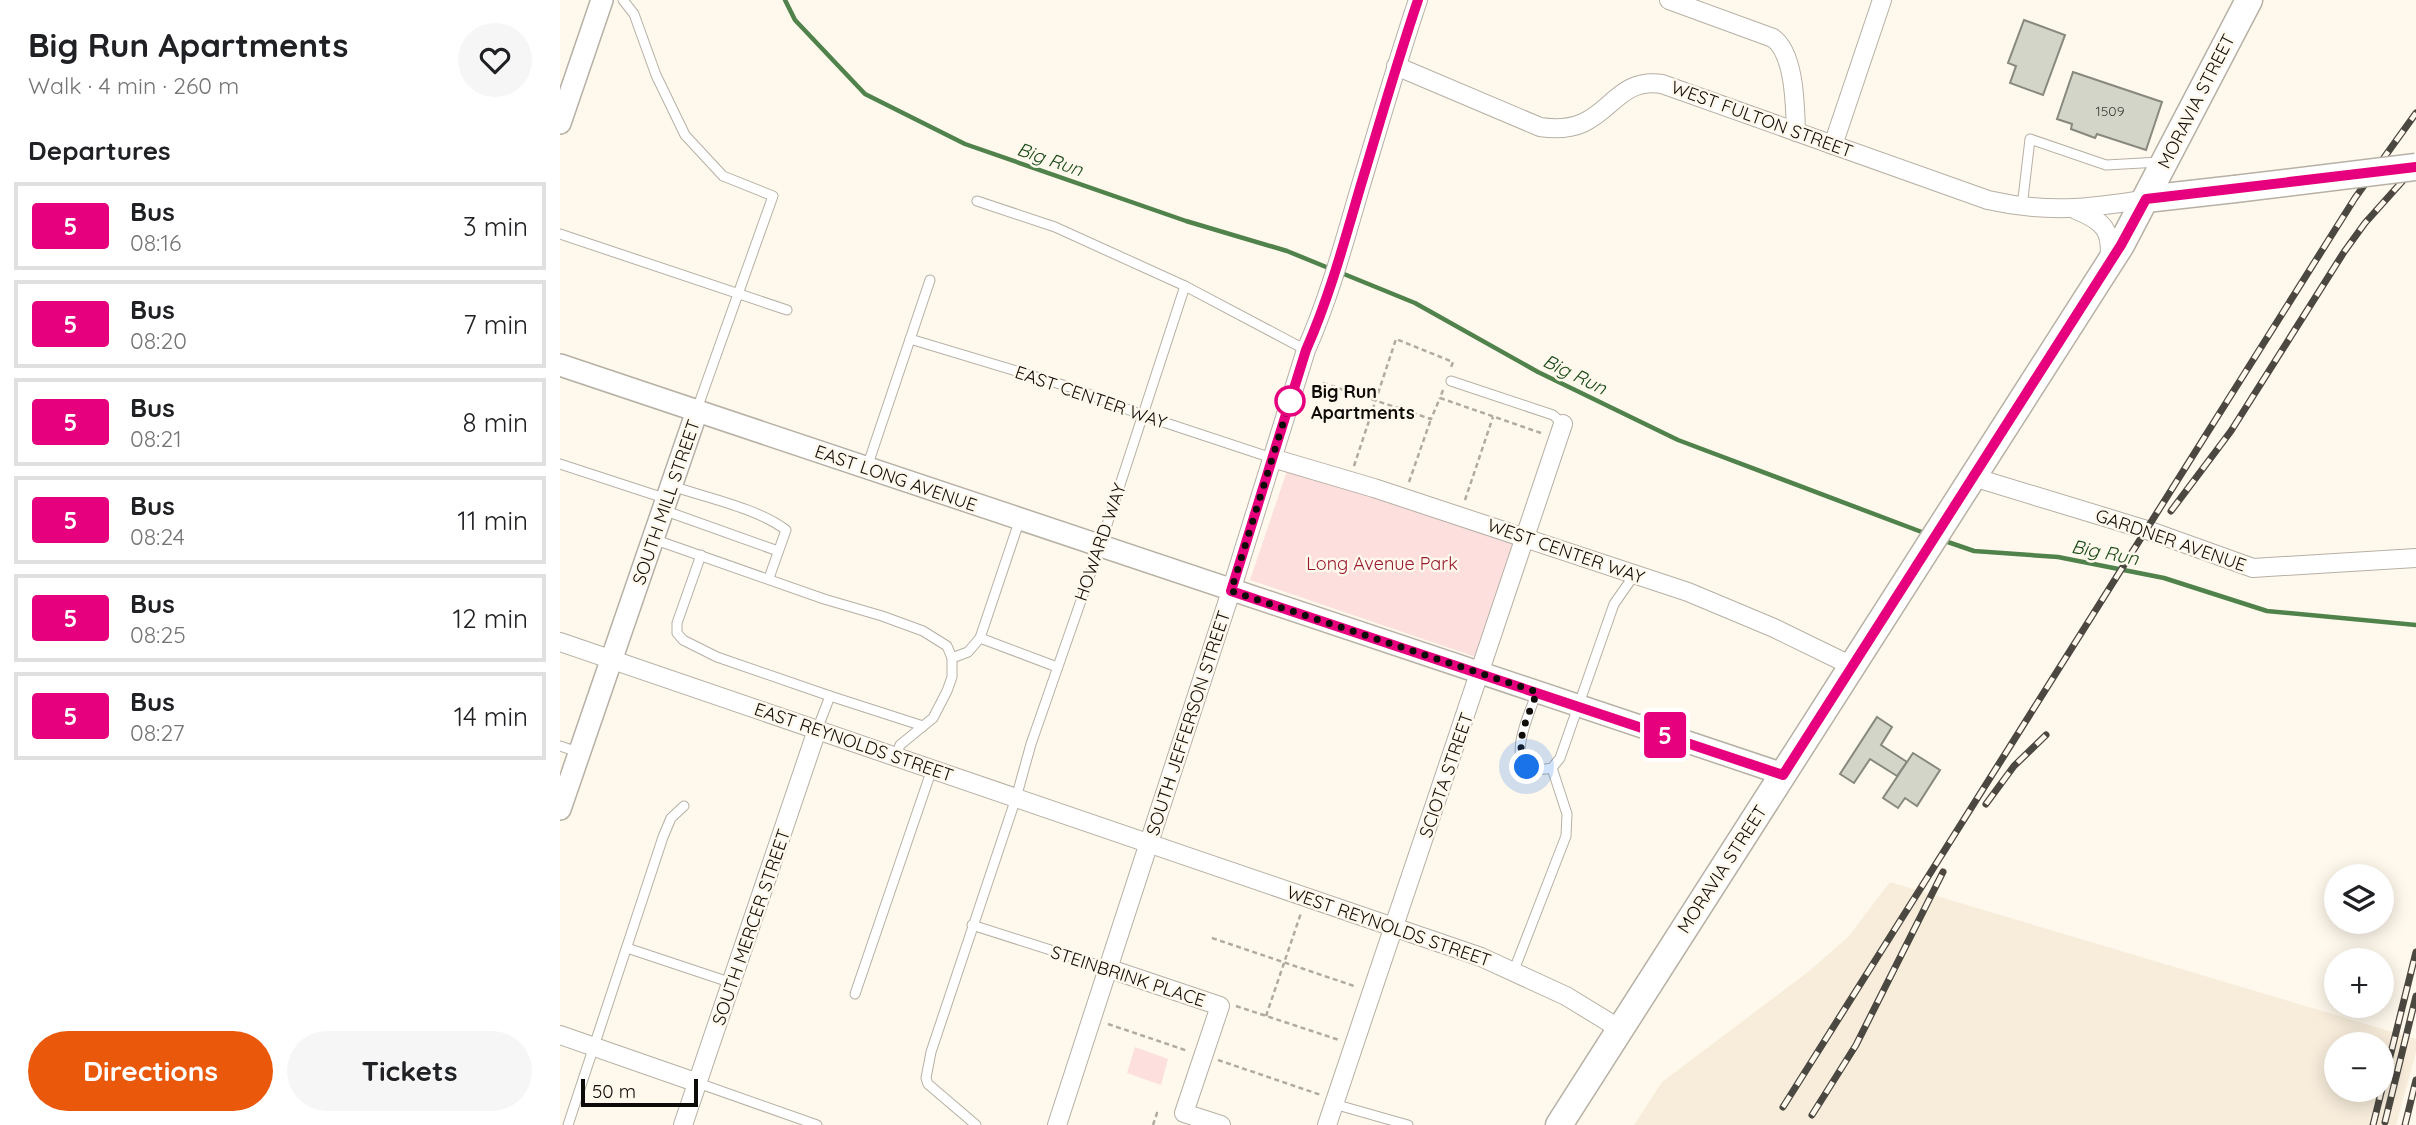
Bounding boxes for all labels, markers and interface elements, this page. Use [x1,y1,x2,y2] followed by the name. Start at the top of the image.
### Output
[458,23,532,97] button: heart
[28,24,348,65] text: Big Run Apartments
[2152,30,2240,172] street label: MORAVIA STREET
[28,71,239,100] text: Walk · 4 min · 260 m
[1668,75,1856,163] street label: WEST FULTON STREET
[2096,102,2125,120] house number: 1509
[28,134,171,167] text: Departures
[1014,137,1087,182] water label: Big Run
[130,195,175,228] text: Bus
[463,210,528,243] text: 3 min
[64,211,77,241] text: 5
[130,228,181,257] text: 08:16
[130,293,175,326] text: Bus
[463,308,528,341] text: 7 min
[64,309,77,339] text: 5
[130,326,187,355] text: 08:20
[1539,348,1612,400] water label: Big Run
[1012,360,1170,434] street label: EAST CENTER WAY
[1311,380,1415,424] place label: Big Run Apartments
[1275,386,1305,416] marker: Big Run Apartments
[130,391,175,424] text: Bus
[463,406,528,439] text: 8 min
[64,407,77,437] text: 5
[627,416,705,588] street label: SOUTH MILL STREET
[130,424,182,453] text: 08:21
[812,439,980,517] street label: EAST LONG AVENUE
[1069,480,1131,604] street label: HOWARD WAY
[130,489,175,522] text: Bus
[2093,503,2249,577] street label: GARDNER AVENUE
[457,504,528,537] text: 11 min
[64,505,77,535] text: 5
[1484,513,1648,589] street label: WEST CENTER WAY
[130,522,185,551] text: 08:24
[2069,534,2142,570] water label: Big Run
[1306,552,1458,575] park label: Long Avenue Park
[130,587,175,620] text: Bus
[453,602,528,635] text: 12 min
[64,603,77,633] text: 5
[1141,608,1235,838] street label: SOUTH JEFFERSON STREET
[130,620,186,649] text: 08:25
[130,685,175,718] text: Bus
[751,697,957,787] street label: EAST REYNOLDS STREET
[454,700,528,733] text: 14 min
[64,701,77,731] text: 5
[1414,709,1478,841] street label: SCIOTA STREET
[1642,712,1688,758] line badge: 5
[130,718,185,747] text: 08:27
[1658,720,1672,750] text: 5
[1509,749,1544,784] your location
[1672,801,1772,937] street label: MORAVIA STREET
[707,826,795,1028] street label: SOUTH MERCER STREET
[2324,864,2394,1102] map controls
[2324,864,2394,934] button: layers
[1284,880,1494,972] street label: WEST REYNOLDS STREET
[1048,940,1208,1012] street label: STEINBRINK PLACE
[2324,948,2394,1018] button: +
[28,1031,273,1111] button: Directions
[287,1031,532,1111] button: Tickets
[2324,1032,2394,1102] button: −
[581,1076,698,1108] scale bar
[592,1079,636,1103] text: 50 m

